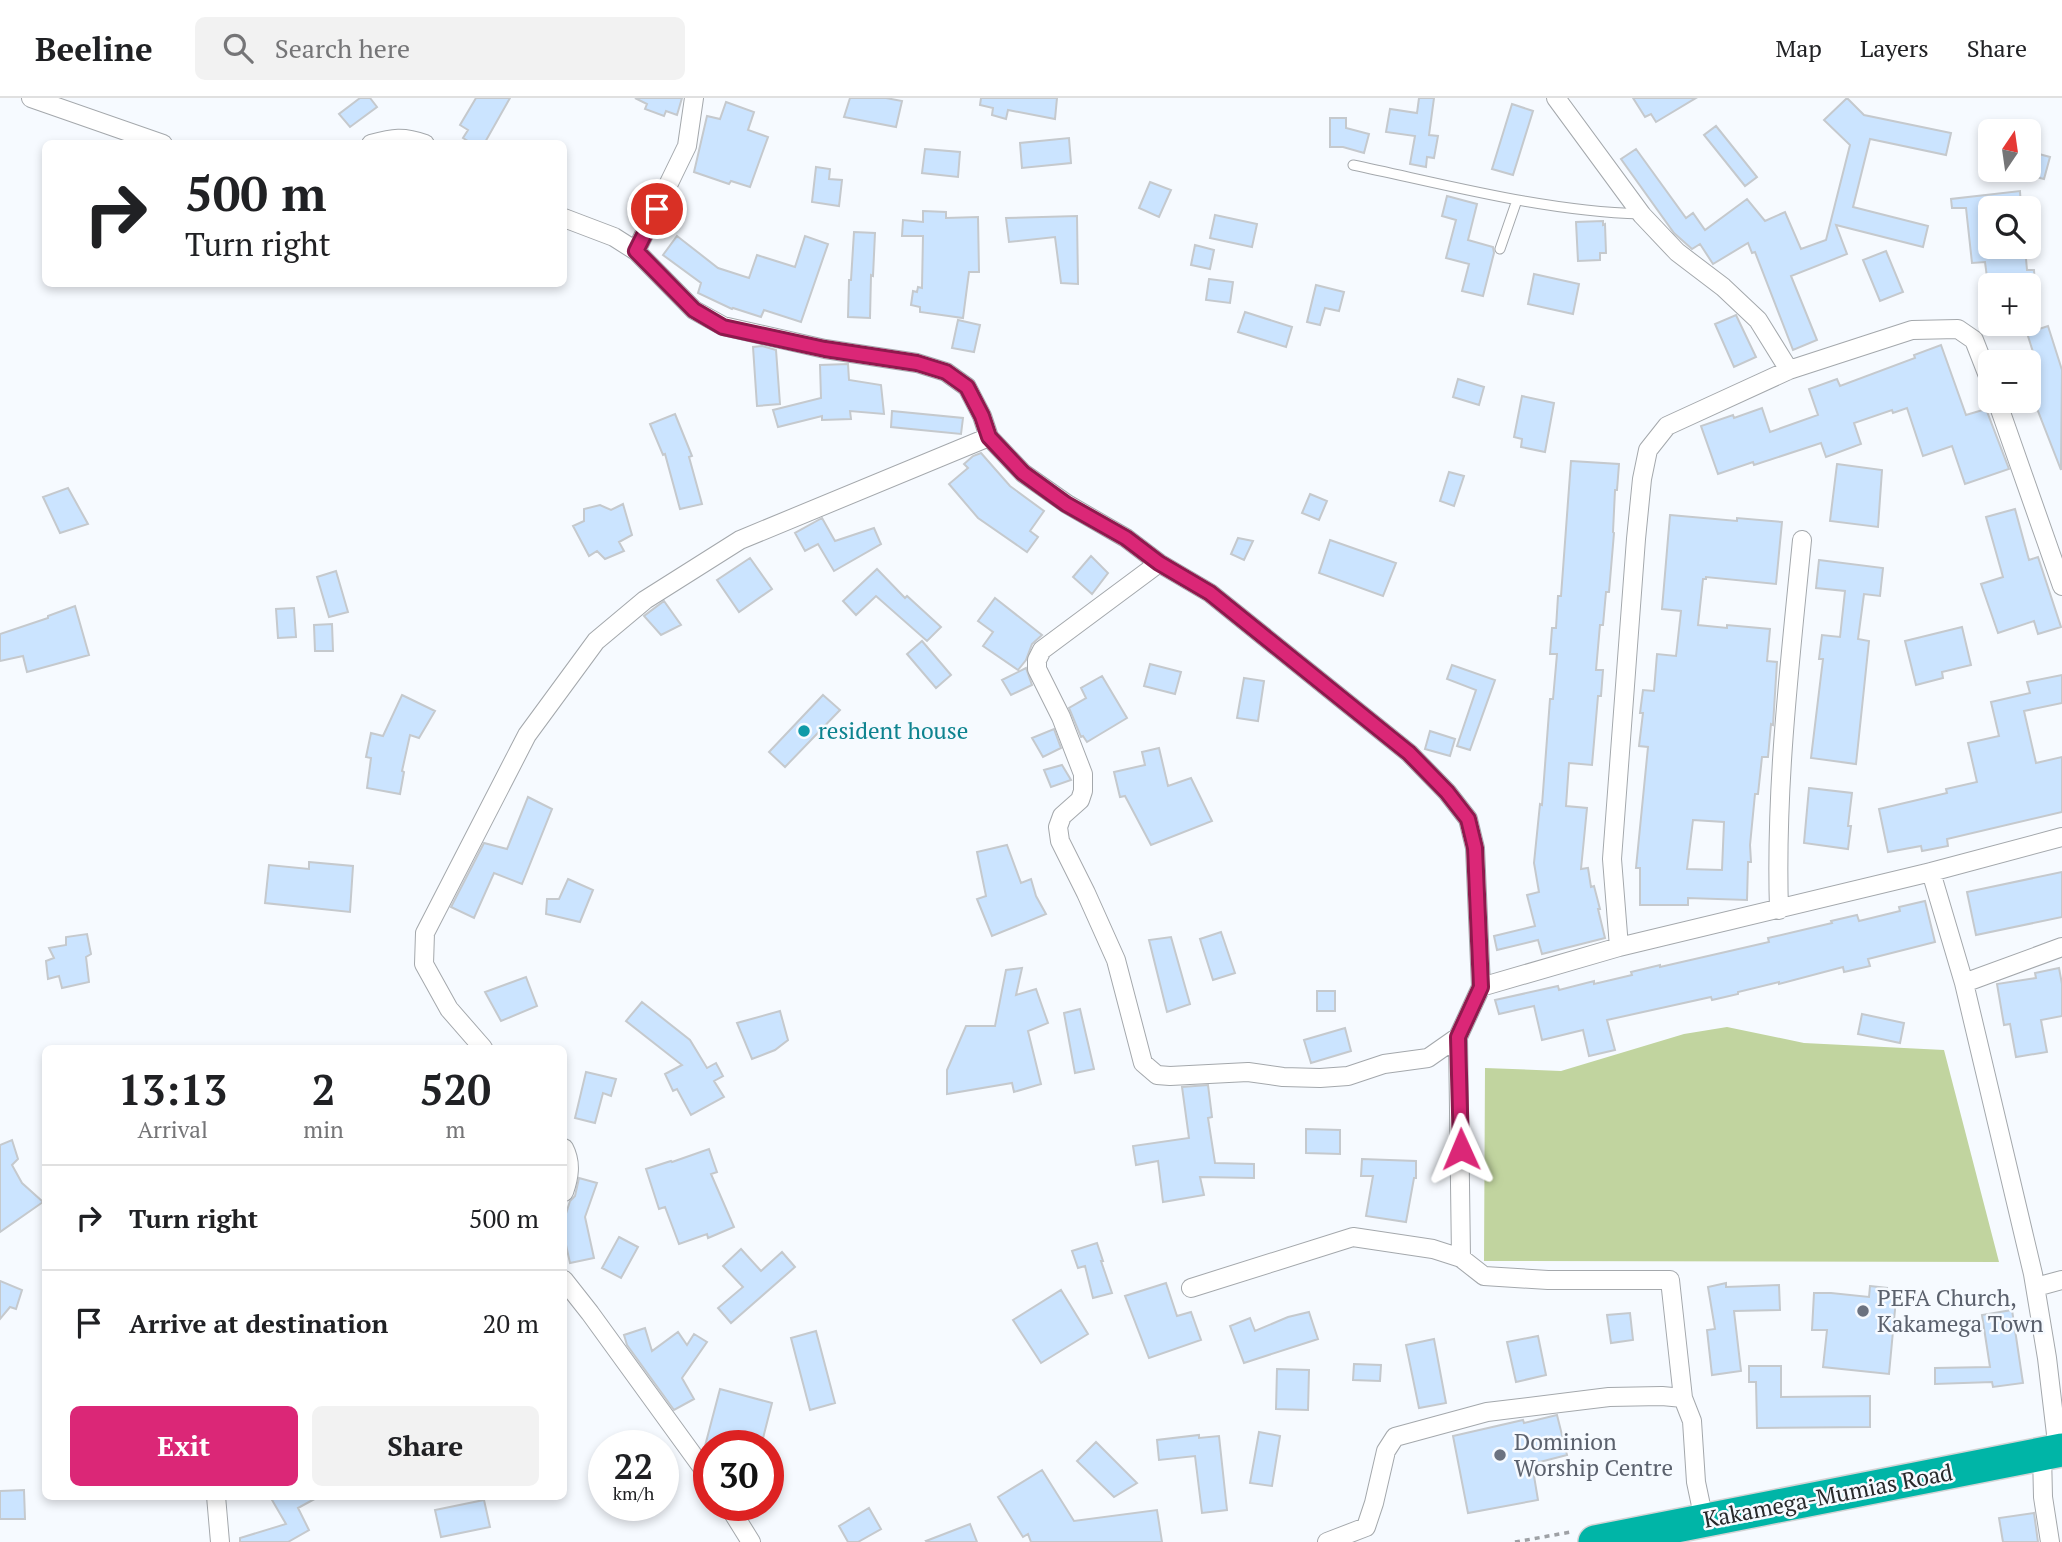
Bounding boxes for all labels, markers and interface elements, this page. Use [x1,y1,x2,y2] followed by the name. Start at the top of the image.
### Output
[195,17,685,80] search box
[35,27,153,70] text: Beeline
[219,29,257,67] icon: search
[275,31,410,65] text: Search here
[1775,32,1822,64] text: Map
[1860,32,1929,64] text: Layers
[1967,32,2027,64] text: Share
[1978,119,2040,182] north arrow
[1978,119,2041,413] map controls
[185,160,327,225] text: 500 m
[70,168,161,259] icon: right
[627,179,687,239] pin
[638,190,676,228] icon: arrive
[1978,196,2041,259] button: search
[185,223,331,265] text: Turn right
[1978,273,2041,336] button: +
[1978,350,2041,413] button: −
[818,715,968,746] place label: resident house
[796,723,812,739] marker: resident house
[118,1061,227,1117] text: 13:13
[312,1061,335,1117] text: 2
[420,1061,491,1117] text: 520
[1424,1112,1498,1186] position arrow
[137,1114,208,1145] text: Arrival
[303,1114,344,1145] text: min
[445,1114,465,1145] text: m
[70,1199,108,1237] icon: right
[129,1201,258,1235] text: Turn right
[469,1201,539,1235] text: 500 m
[1877,1282,2044,1339] place label: PEFA Church, Kakamega Town
[1855,1303,1871,1319] marker: PEFA Church, Kakamega Town
[70,1304,108,1342] icon: arrive
[129,1306,388,1340] text: Arrive at destination
[483,1306,539,1340] text: 20 m
[70,1406,298,1486] button: Exit
[312,1406,539,1486] button: Share
[1514,1426,1673,1483] place label: Dominion Worship Centre
[693,1430,784,1521] speed limit sign: 30
[614,1443,653,1489] text: 22
[1492,1447,1508,1463] marker: Dominion Worship Centre
[1701,1456,1955,1535] street label: Kakamega-Mumias Road
[613,1481,654,1505] text: km/h

